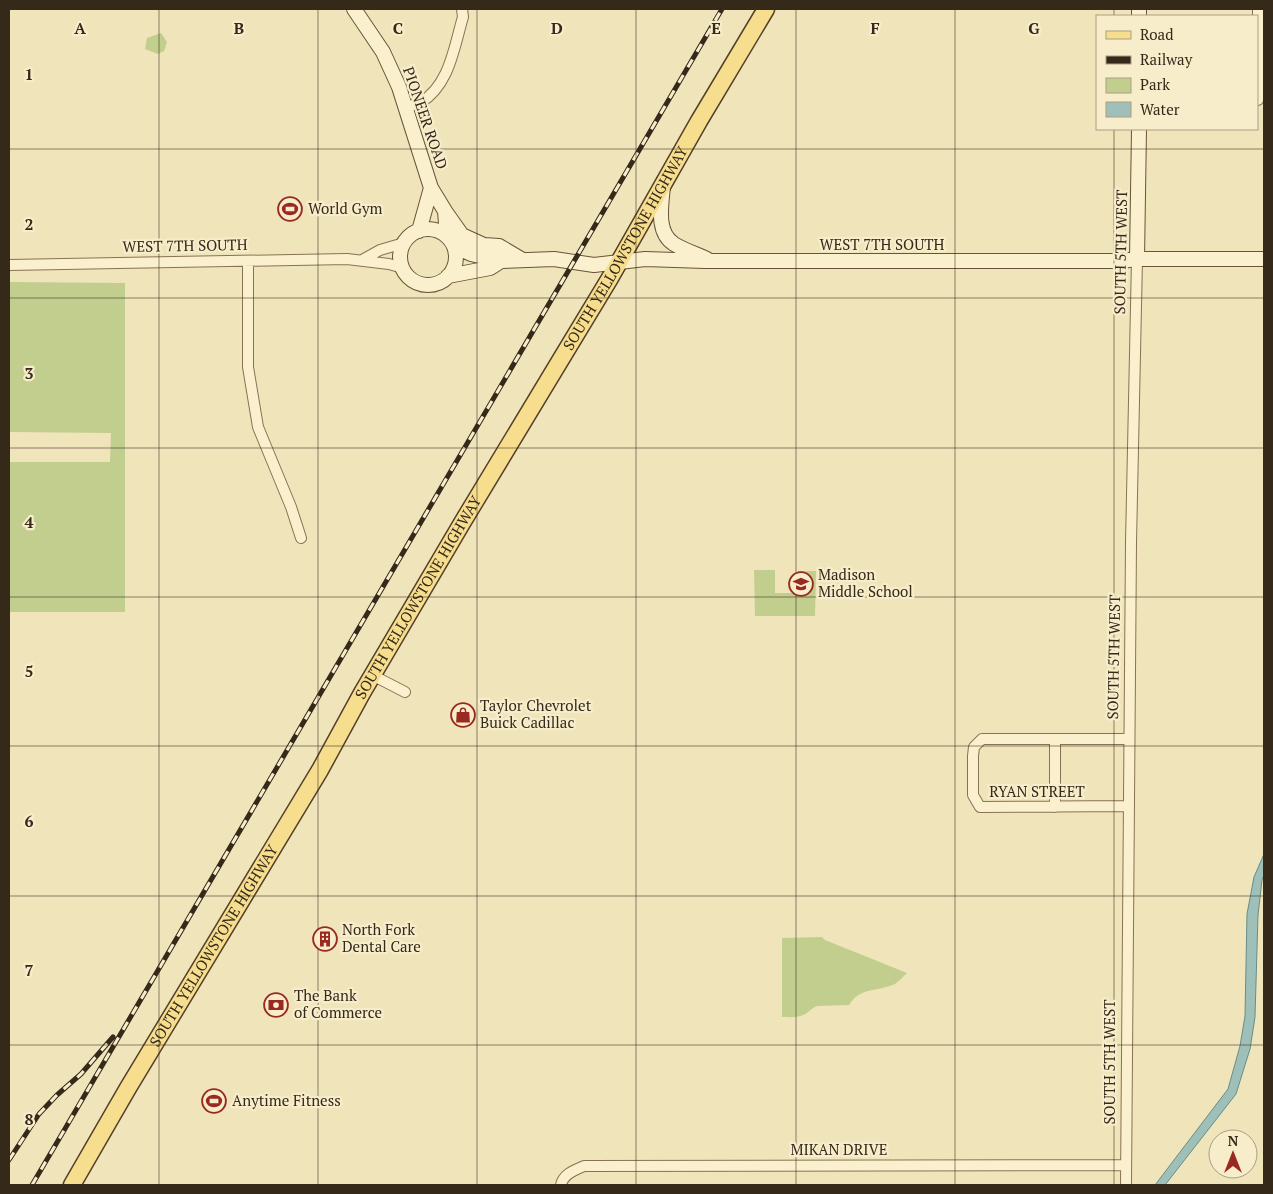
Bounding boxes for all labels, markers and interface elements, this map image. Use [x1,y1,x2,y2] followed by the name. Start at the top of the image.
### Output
[1096,15,1258,130] legend
[74,17,86,39] text: A
[234,17,244,39] text: B
[393,17,403,39] text: C
[551,17,563,39] text: D
[711,17,721,39] text: E
[870,17,880,39] text: F
[1028,17,1040,39] text: G
[1140,24,1173,44] text: Road
[1140,49,1193,69] text: Railway
[24,63,34,85] text: 1
[399,64,453,172] street label: PIONEER ROAD
[1140,74,1170,94] text: Park
[1140,99,1180,119] text: Water
[558,142,692,354] street label: SOUTH YELLOWSTONE HIGHWAY
[1109,189,1131,315] street label: SOUTH 5TH WEST
[277,196,303,222] sports icon: World Gym
[308,198,382,218] place label: World Gym
[24,213,34,235] text: 2
[122,234,248,256] street label: WEST 7TH SOUTH
[820,234,945,254] street label: WEST 7TH SOUTH
[24,362,34,384] text: 3
[350,492,485,702] street label: SOUTH YELLOWSTONE HIGHWAY
[24,511,34,533] text: 4
[818,564,913,601] place label: Madison Middle School
[788,571,814,597] school or university icon: Madison Middle School
[1102,594,1124,720] street label: SOUTH 5TH WEST
[24,660,34,682] text: 5
[480,695,592,732] place label: Taylor Chevrolet Buick Cadillac
[450,702,476,728] shop icon: Taylor Chevrolet Buick Cadillac
[989,781,1085,801] street label: RYAN STREET
[24,810,34,832] text: 6
[144,840,282,1050] street label: SOUTH YELLOWSTONE HIGHWAY
[342,919,421,956] place label: North Fork Dental Care
[312,926,338,952] building icon: North Fork Dental Care
[24,959,34,981] text: 7
[294,985,382,1022] place label: The Bank of Commerce
[263,992,289,1018] bank icon: The Bank of Commerce
[1099,1000,1119,1124] street label: SOUTH 5TH WEST
[201,1088,227,1114] sports icon: Anytime Fitness
[232,1090,341,1110] place label: Anytime Fitness
[24,1108,34,1130] text: 8
[1208,1129,1258,1179] north arrow
[1228,1131,1239,1150] text: N
[791,1139,887,1159] street label: MIKAN DRIVE

